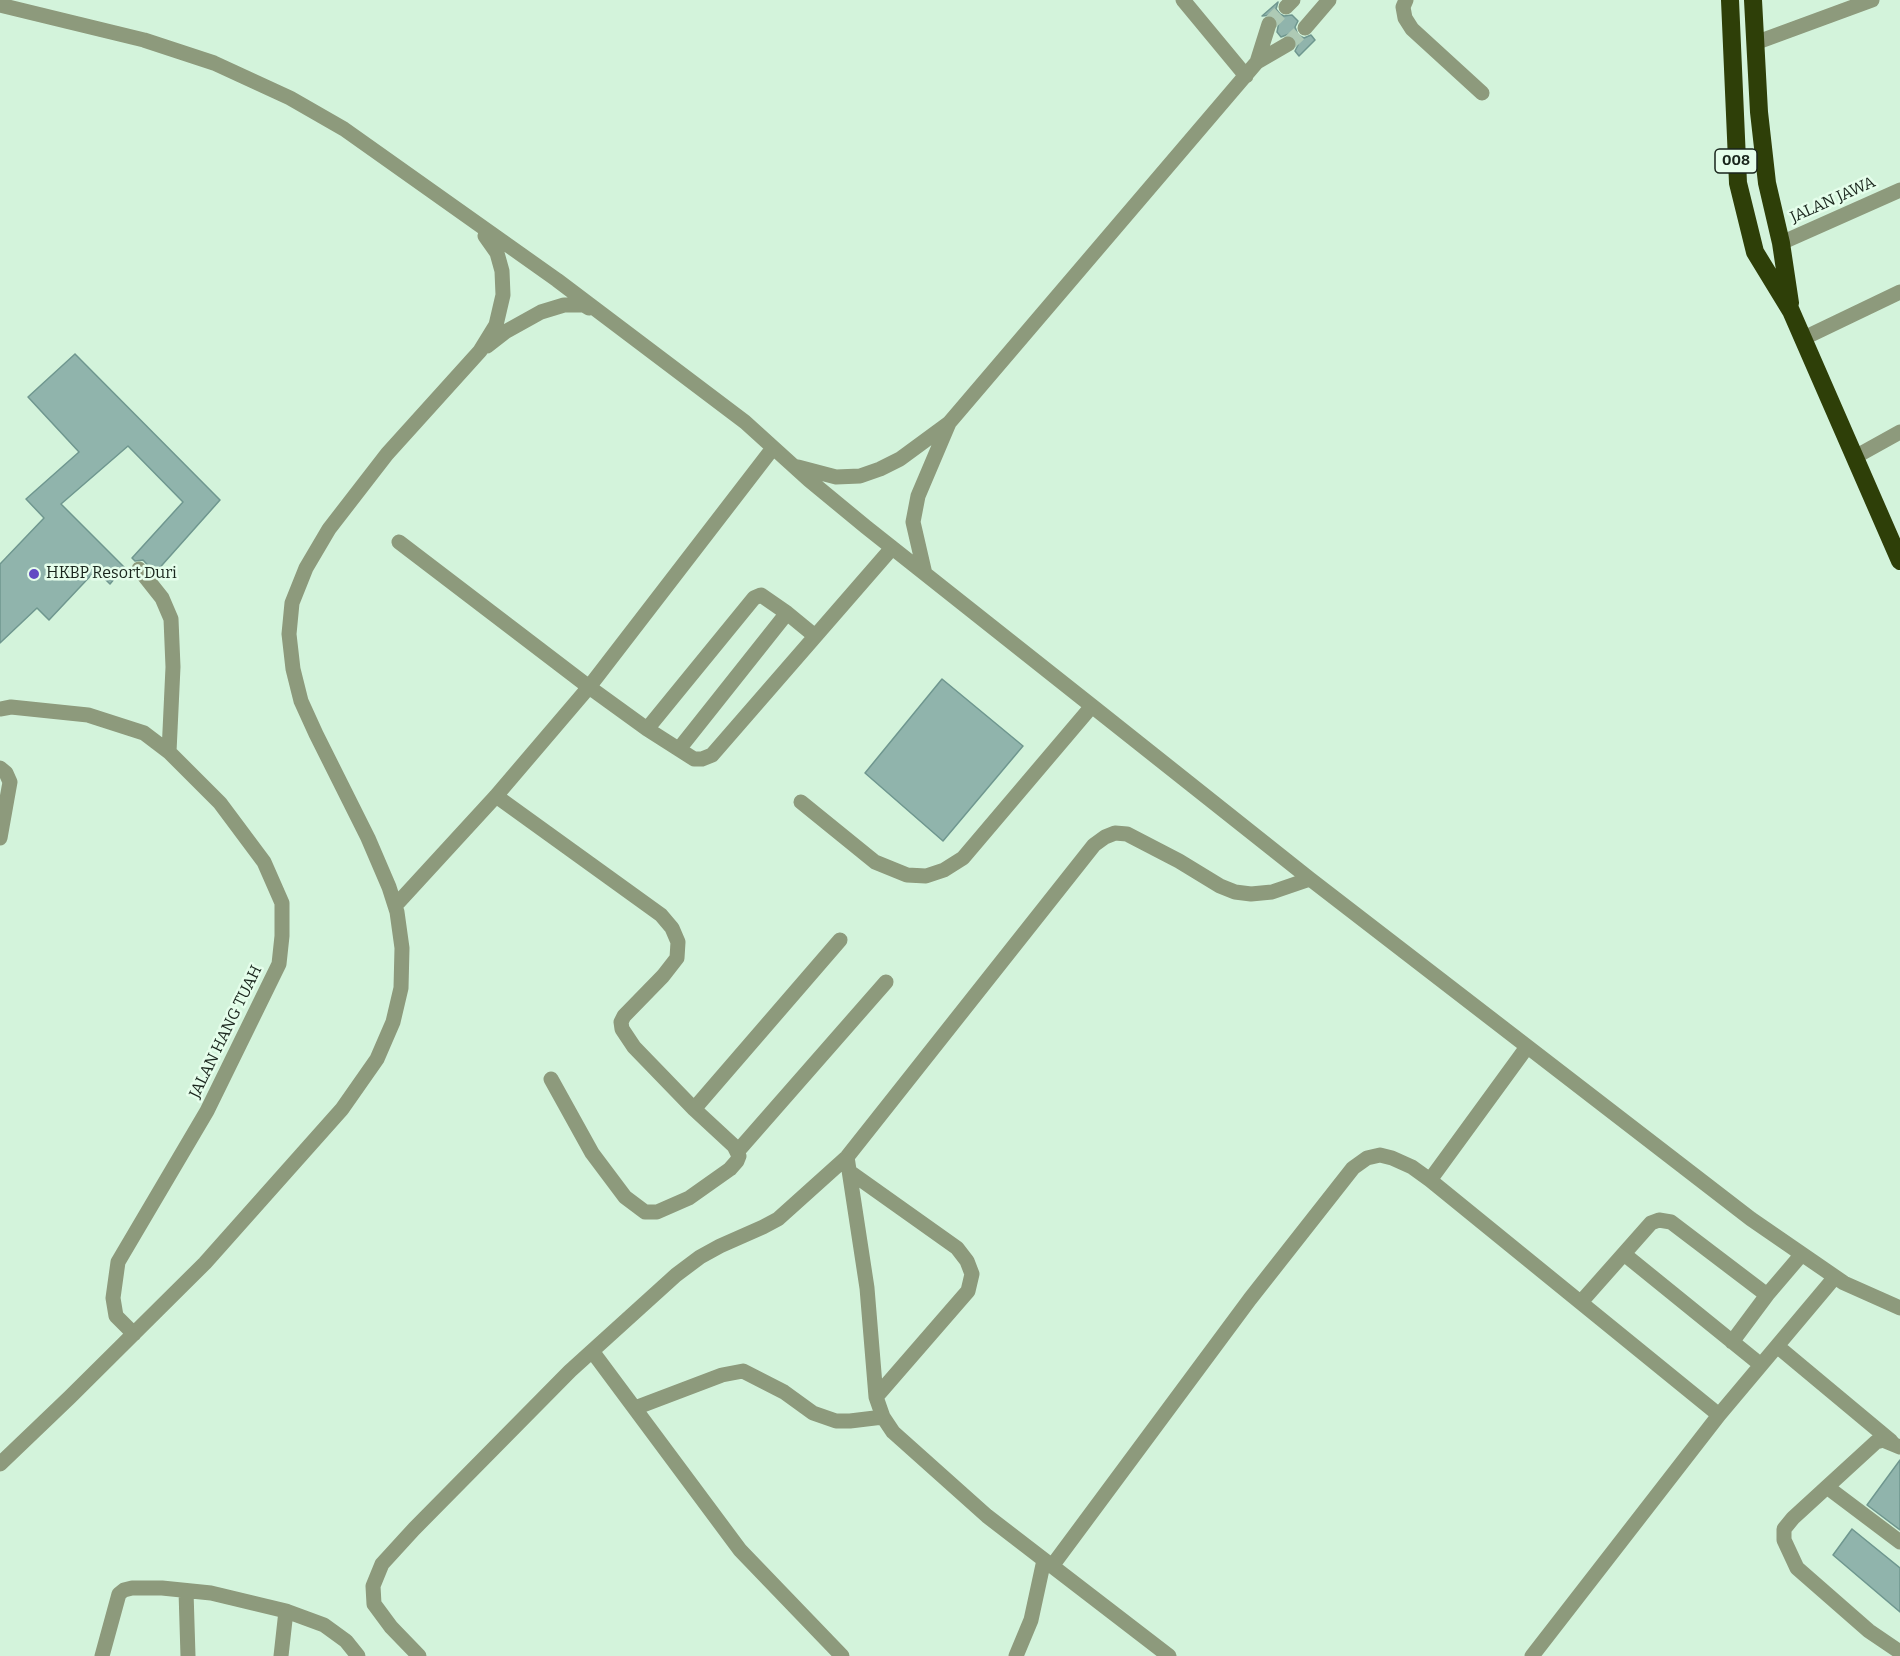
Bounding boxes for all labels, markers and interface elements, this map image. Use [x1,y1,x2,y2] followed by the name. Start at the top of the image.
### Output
[1715,149,1757,173] road number: 008
[1787,173,1879,227] street label: JALAN JAWA
[46,564,177,584] place label: HKBP Resort Duri
[27,567,41,581] marker: HKBP Resort Duri
[186,963,266,1101] street label: JALAN HANG TUAH

